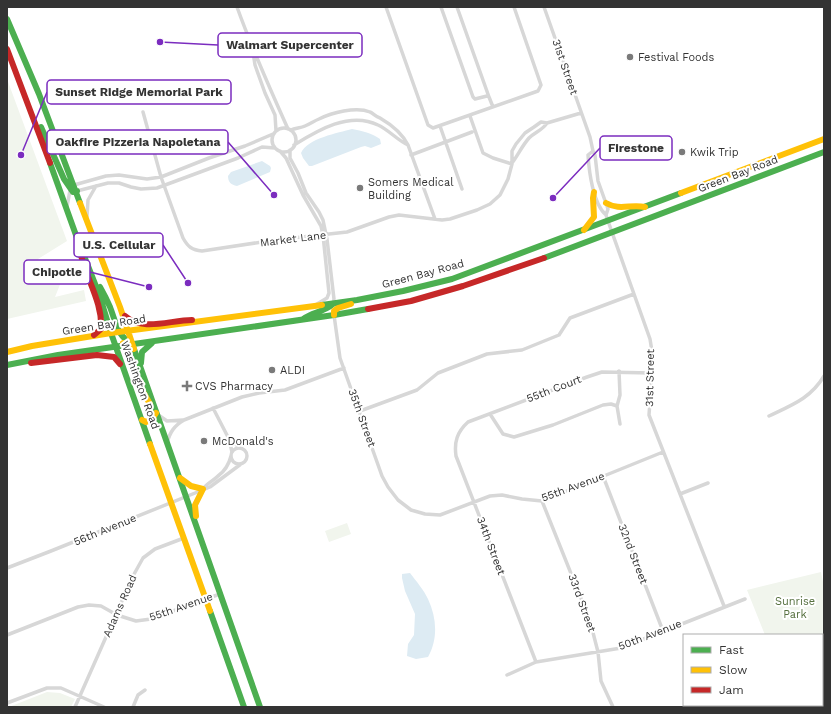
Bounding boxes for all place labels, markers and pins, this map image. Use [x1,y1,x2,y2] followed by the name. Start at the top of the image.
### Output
[218,33,362,57] callout: Walmart Supercenter
[638,51,715,64] place label: Festival Foods
[625,52,635,62] marker: Festival Foods
[47,80,231,104] callout: Sunset Ridge Memorial Park
[47,130,228,154] callout: Oakfire Pizzeria Napoletana
[600,136,672,160] callout: Firestone
[690,146,739,159] place label: Kwik Trip
[677,147,687,157] marker: Kwik Trip
[368,176,454,202] place label: Somers Medical Building
[355,183,365,193] marker: Somers Medical Building
[74,233,163,257] callout: U.S. Cellular
[24,260,90,284] callout: Chipotle
[280,364,305,377] place label: ALDI
[267,365,277,375] marker: ALDI
[195,380,273,393] place label: CVS Pharmacy
[182,381,192,391] marker: CVS Pharmacy
[212,435,274,448] place label: McDonald's
[199,436,209,446] marker: McDonald's

